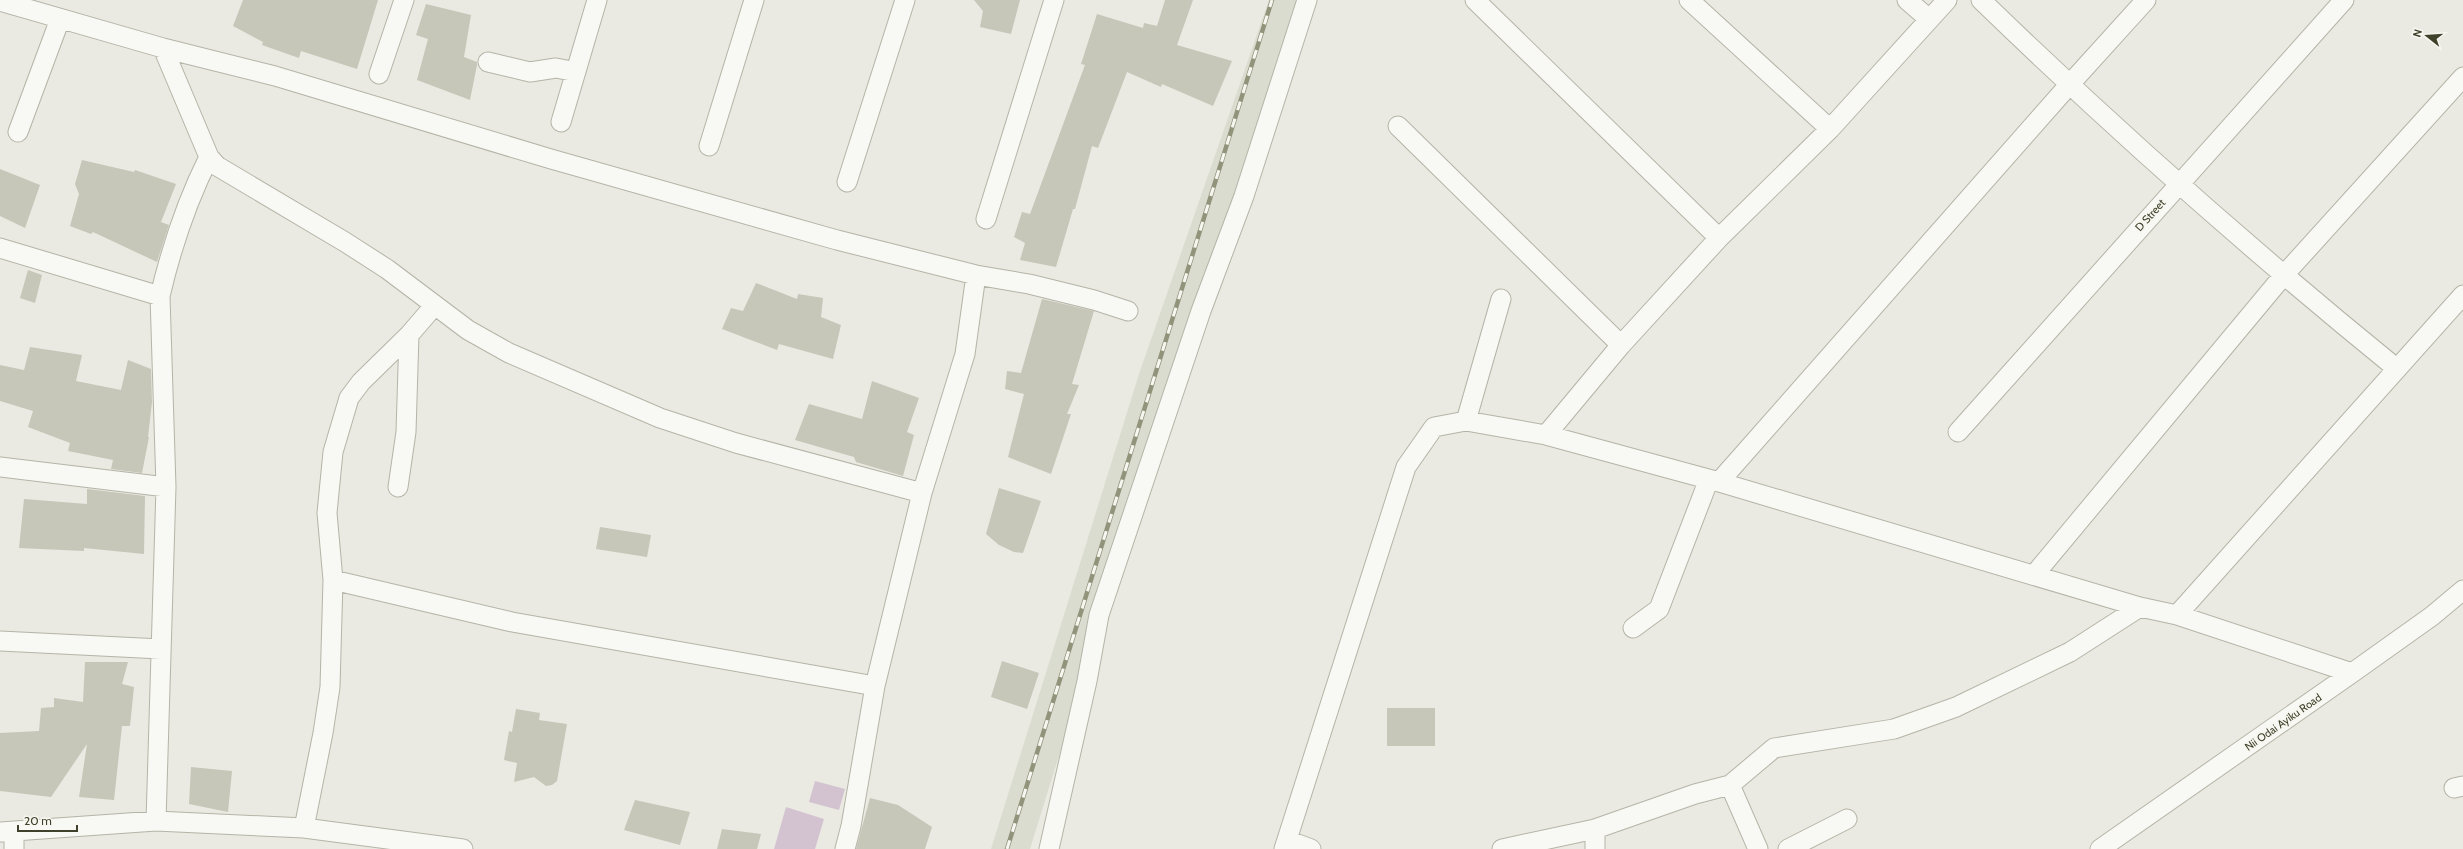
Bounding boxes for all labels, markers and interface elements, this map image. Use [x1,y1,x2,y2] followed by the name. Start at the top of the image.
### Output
[2407,16,2447,56] north arrow
[2410,27,2425,39] text: N
[2132,196,2168,234] street label: D Street
[2242,690,2324,754] street label: Nii Odai Ayiku Road
[18,807,77,833] scale bar
[24,813,52,828] text: 20 m

